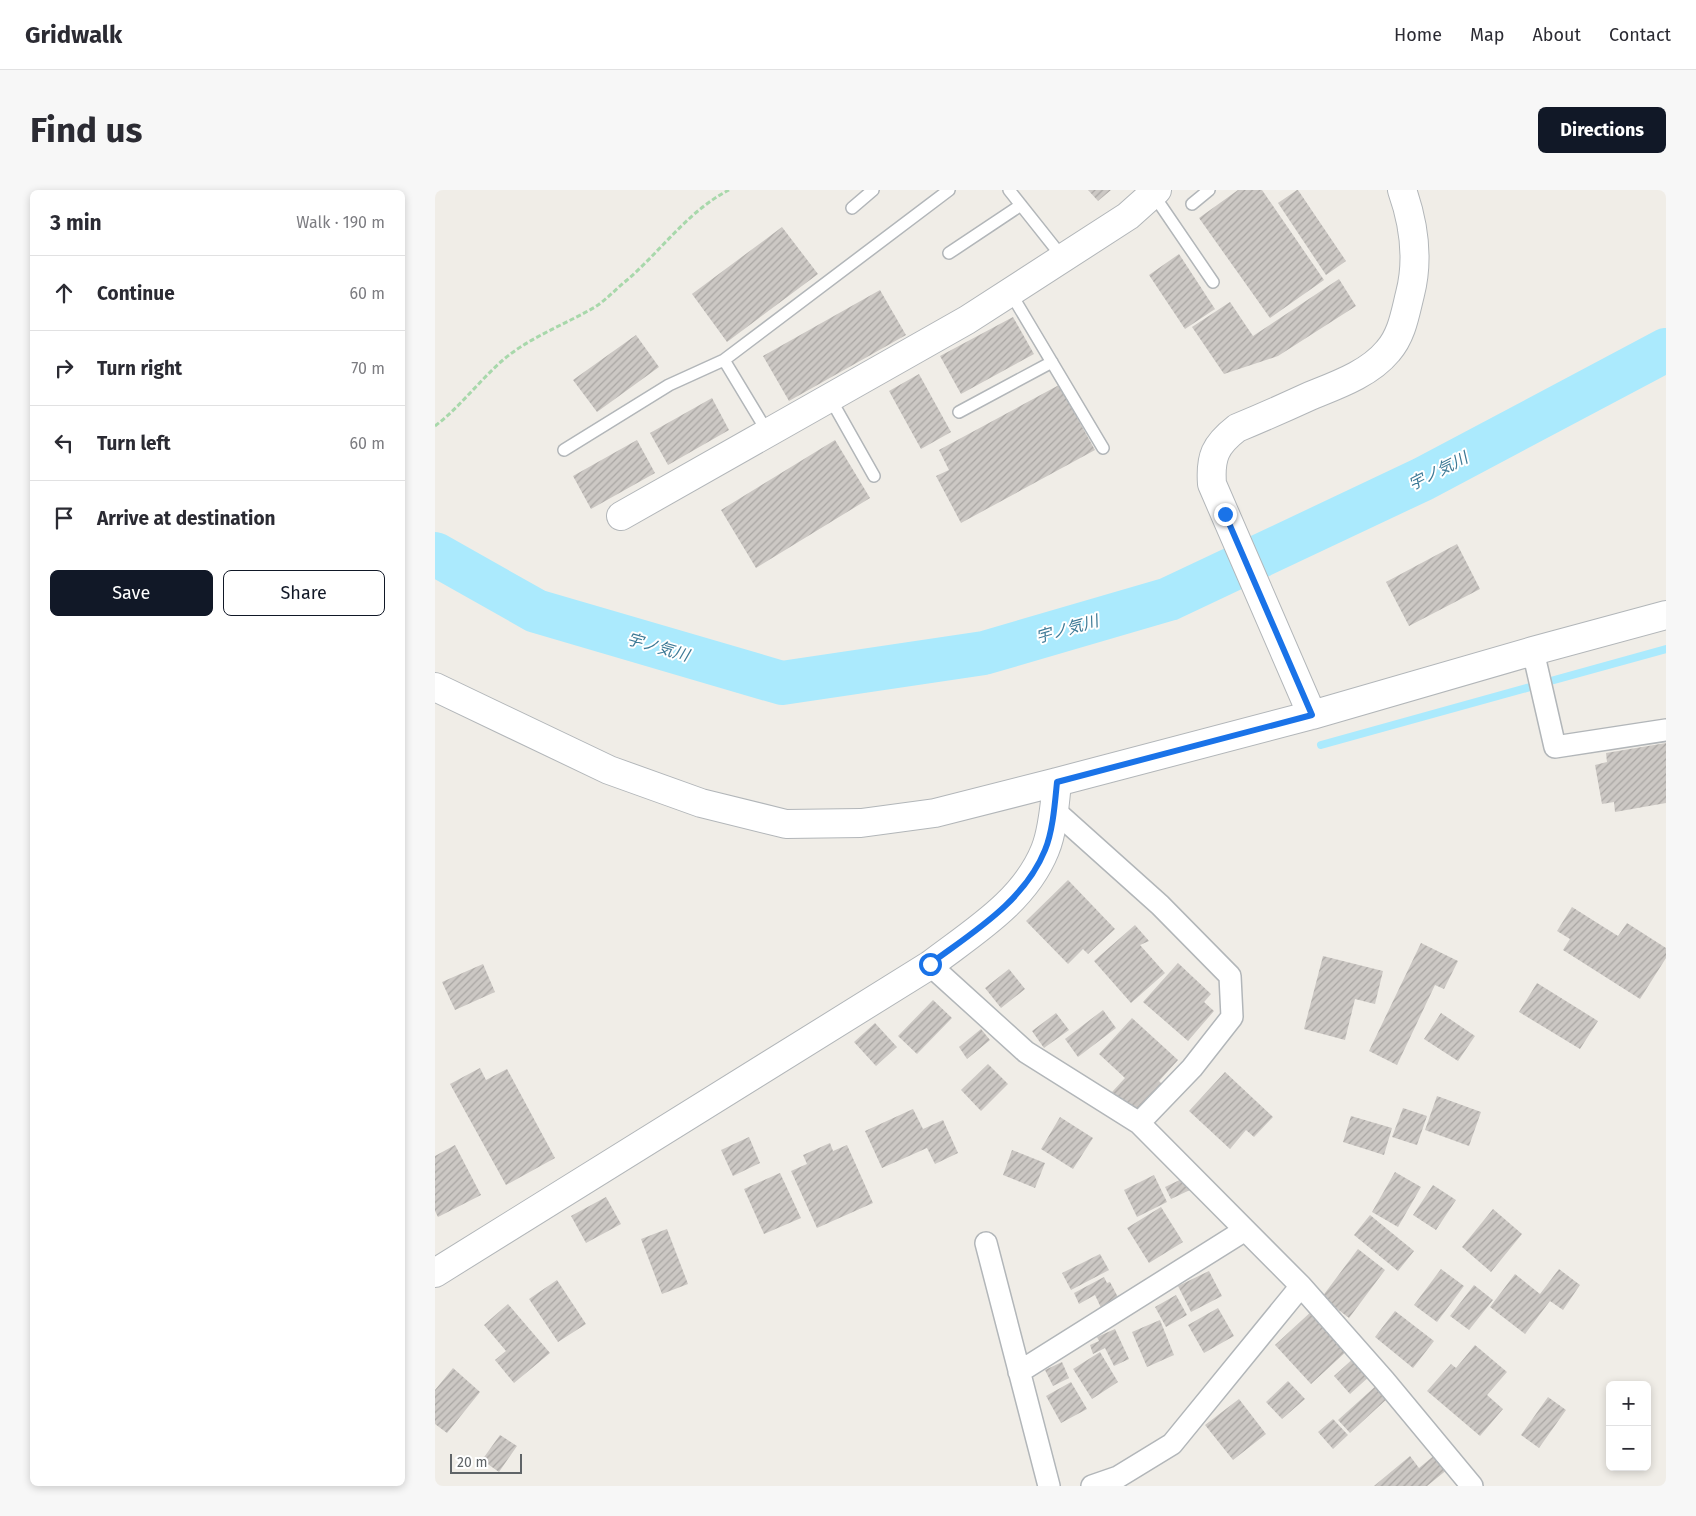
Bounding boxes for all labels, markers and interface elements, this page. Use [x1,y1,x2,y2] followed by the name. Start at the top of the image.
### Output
[25,21,122,49] text: Gridwalk
[1394,24,1442,46] text: Home
[1470,24,1504,46] text: Map
[1532,24,1581,46] text: About
[1609,24,1671,46] text: Contact
[1538,107,1666,153] button: Directions
[30,109,142,151] text: Find us
[50,210,102,236] text: 3 min
[296,213,385,232] text: Walk · 190 m
[50,279,78,307] icon: ahead
[97,282,175,305] text: Continue
[350,284,385,303] text: 60 m
[50,354,78,382] icon: right
[97,357,182,380] text: Turn right
[351,359,385,378] text: 70 m
[50,429,78,457] icon: left
[97,432,171,455] text: Turn left
[350,434,385,453] text: 60 m
[1405,447,1473,494] water label: 宇ノ気川
[1214,503,1237,526] route end
[50,504,78,532] icon: arrive
[97,507,276,530] text: Arrive at destination
[50,570,213,616] button: Save
[223,570,385,616] button: Share
[1034,610,1102,647] water label: 宇ノ気川
[625,629,693,666] water label: 宇ノ気川
[919,953,942,976] route start
[1606,1381,1651,1471] map controls
[1606,1381,1651,1426] button: +
[1606,1426,1651,1471] button: −
[450,1451,523,1474] scale bar
[457,1454,487,1471] text: 20 m

